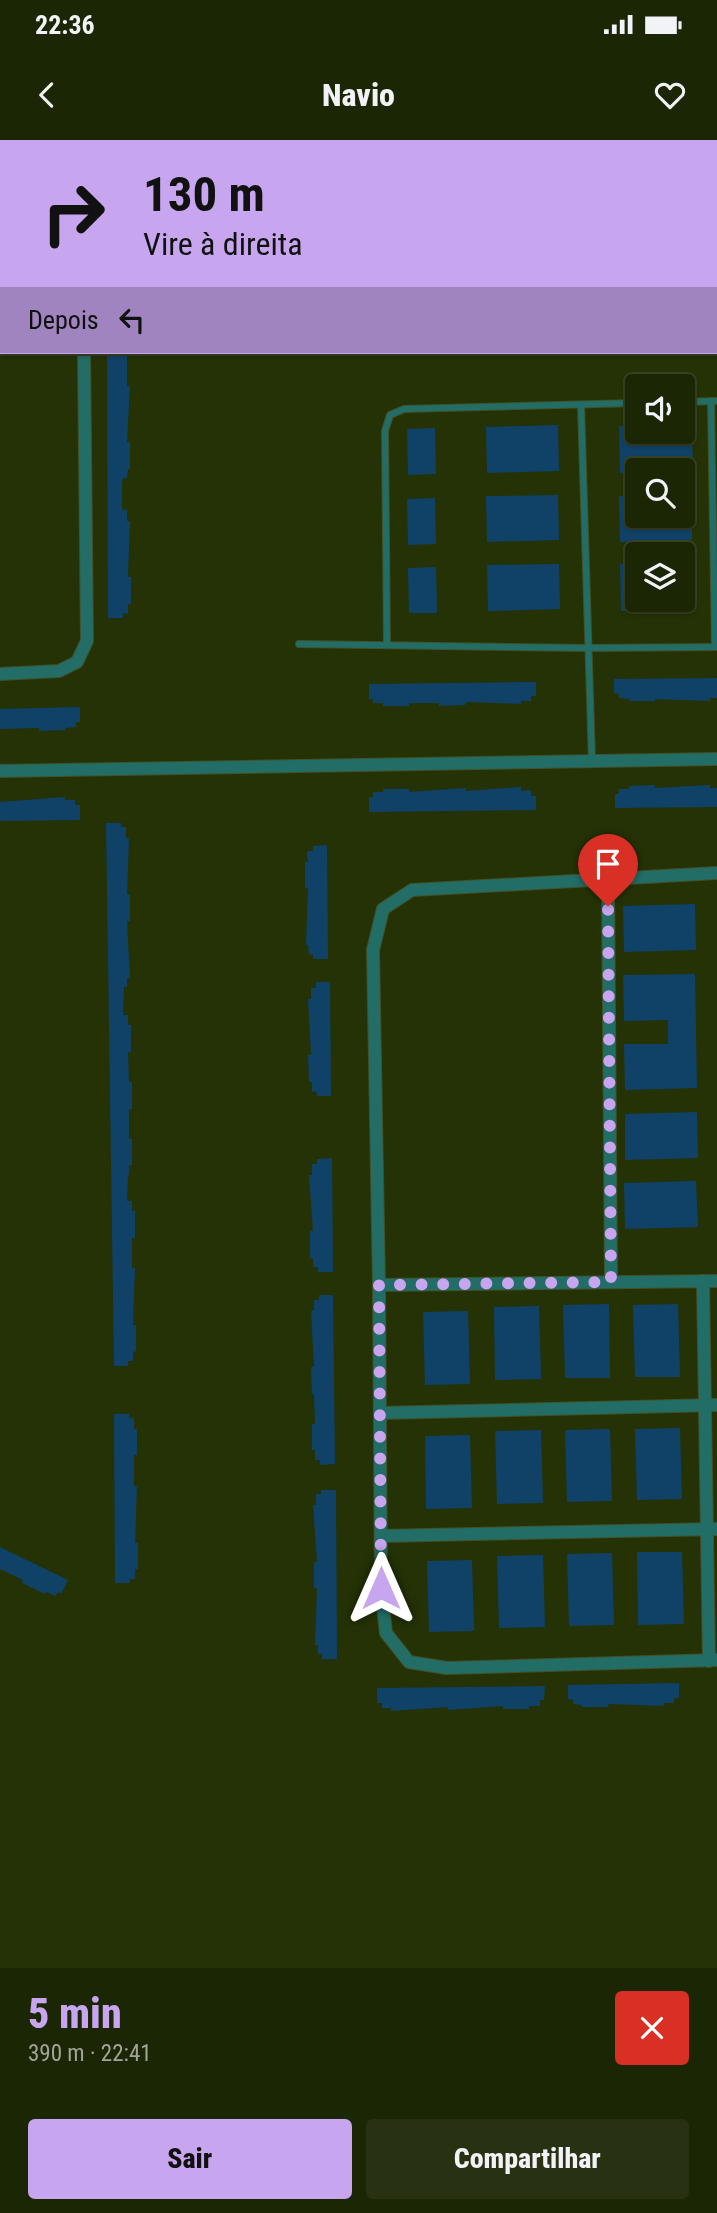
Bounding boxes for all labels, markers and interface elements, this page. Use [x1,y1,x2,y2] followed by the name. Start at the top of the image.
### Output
[35,10,95,40] text: 22:36
[28,76,66,114] icon: back
[322,76,395,114] text: Navio
[651,76,689,114] icon: heart
[143,166,265,223] text: 130 m
[28,168,119,259] icon: right
[143,225,303,263] text: Vire à direita
[113,301,151,339] icon: left
[28,305,99,335] text: Depois
[625,374,695,612] map controls
[625,374,695,444] button: sound
[625,458,695,528] button: search
[625,542,695,612] button: layers
[578,834,638,906] pin
[589,845,627,883] icon: arrive
[344,1551,418,1625] position arrow
[28,1989,122,2038] text: 5 min
[615,1991,689,2065] button: close
[28,2040,152,2067] text: 390 m · 22:41
[28,2119,352,2199] button: Sair
[366,2119,689,2199] button: Compartilhar

